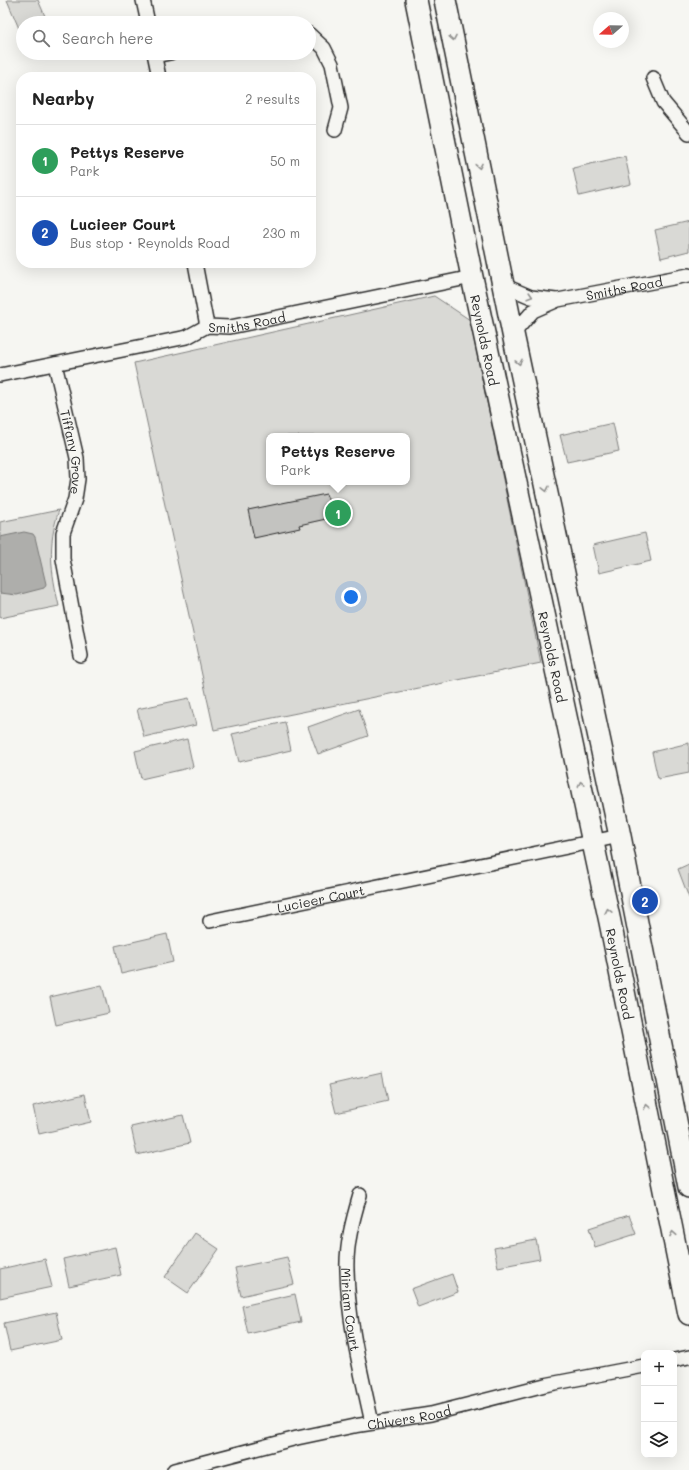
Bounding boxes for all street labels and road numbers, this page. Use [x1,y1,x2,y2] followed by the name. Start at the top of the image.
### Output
[584,272,664,303] street label: Smiths Road
[467,293,503,387] street label: Reynolds Road
[208,307,287,336] street label: Smiths Road
[57,408,87,496] street label: Tiffany Grove
[535,610,571,704] street label: Reynolds Road
[275,881,366,915] street label: Lucieer Court
[603,927,638,1021] street label: Reynolds Road
[338,1267,365,1353] street label: Miriam Court
[366,1401,453,1432] street label: Chivers Road

